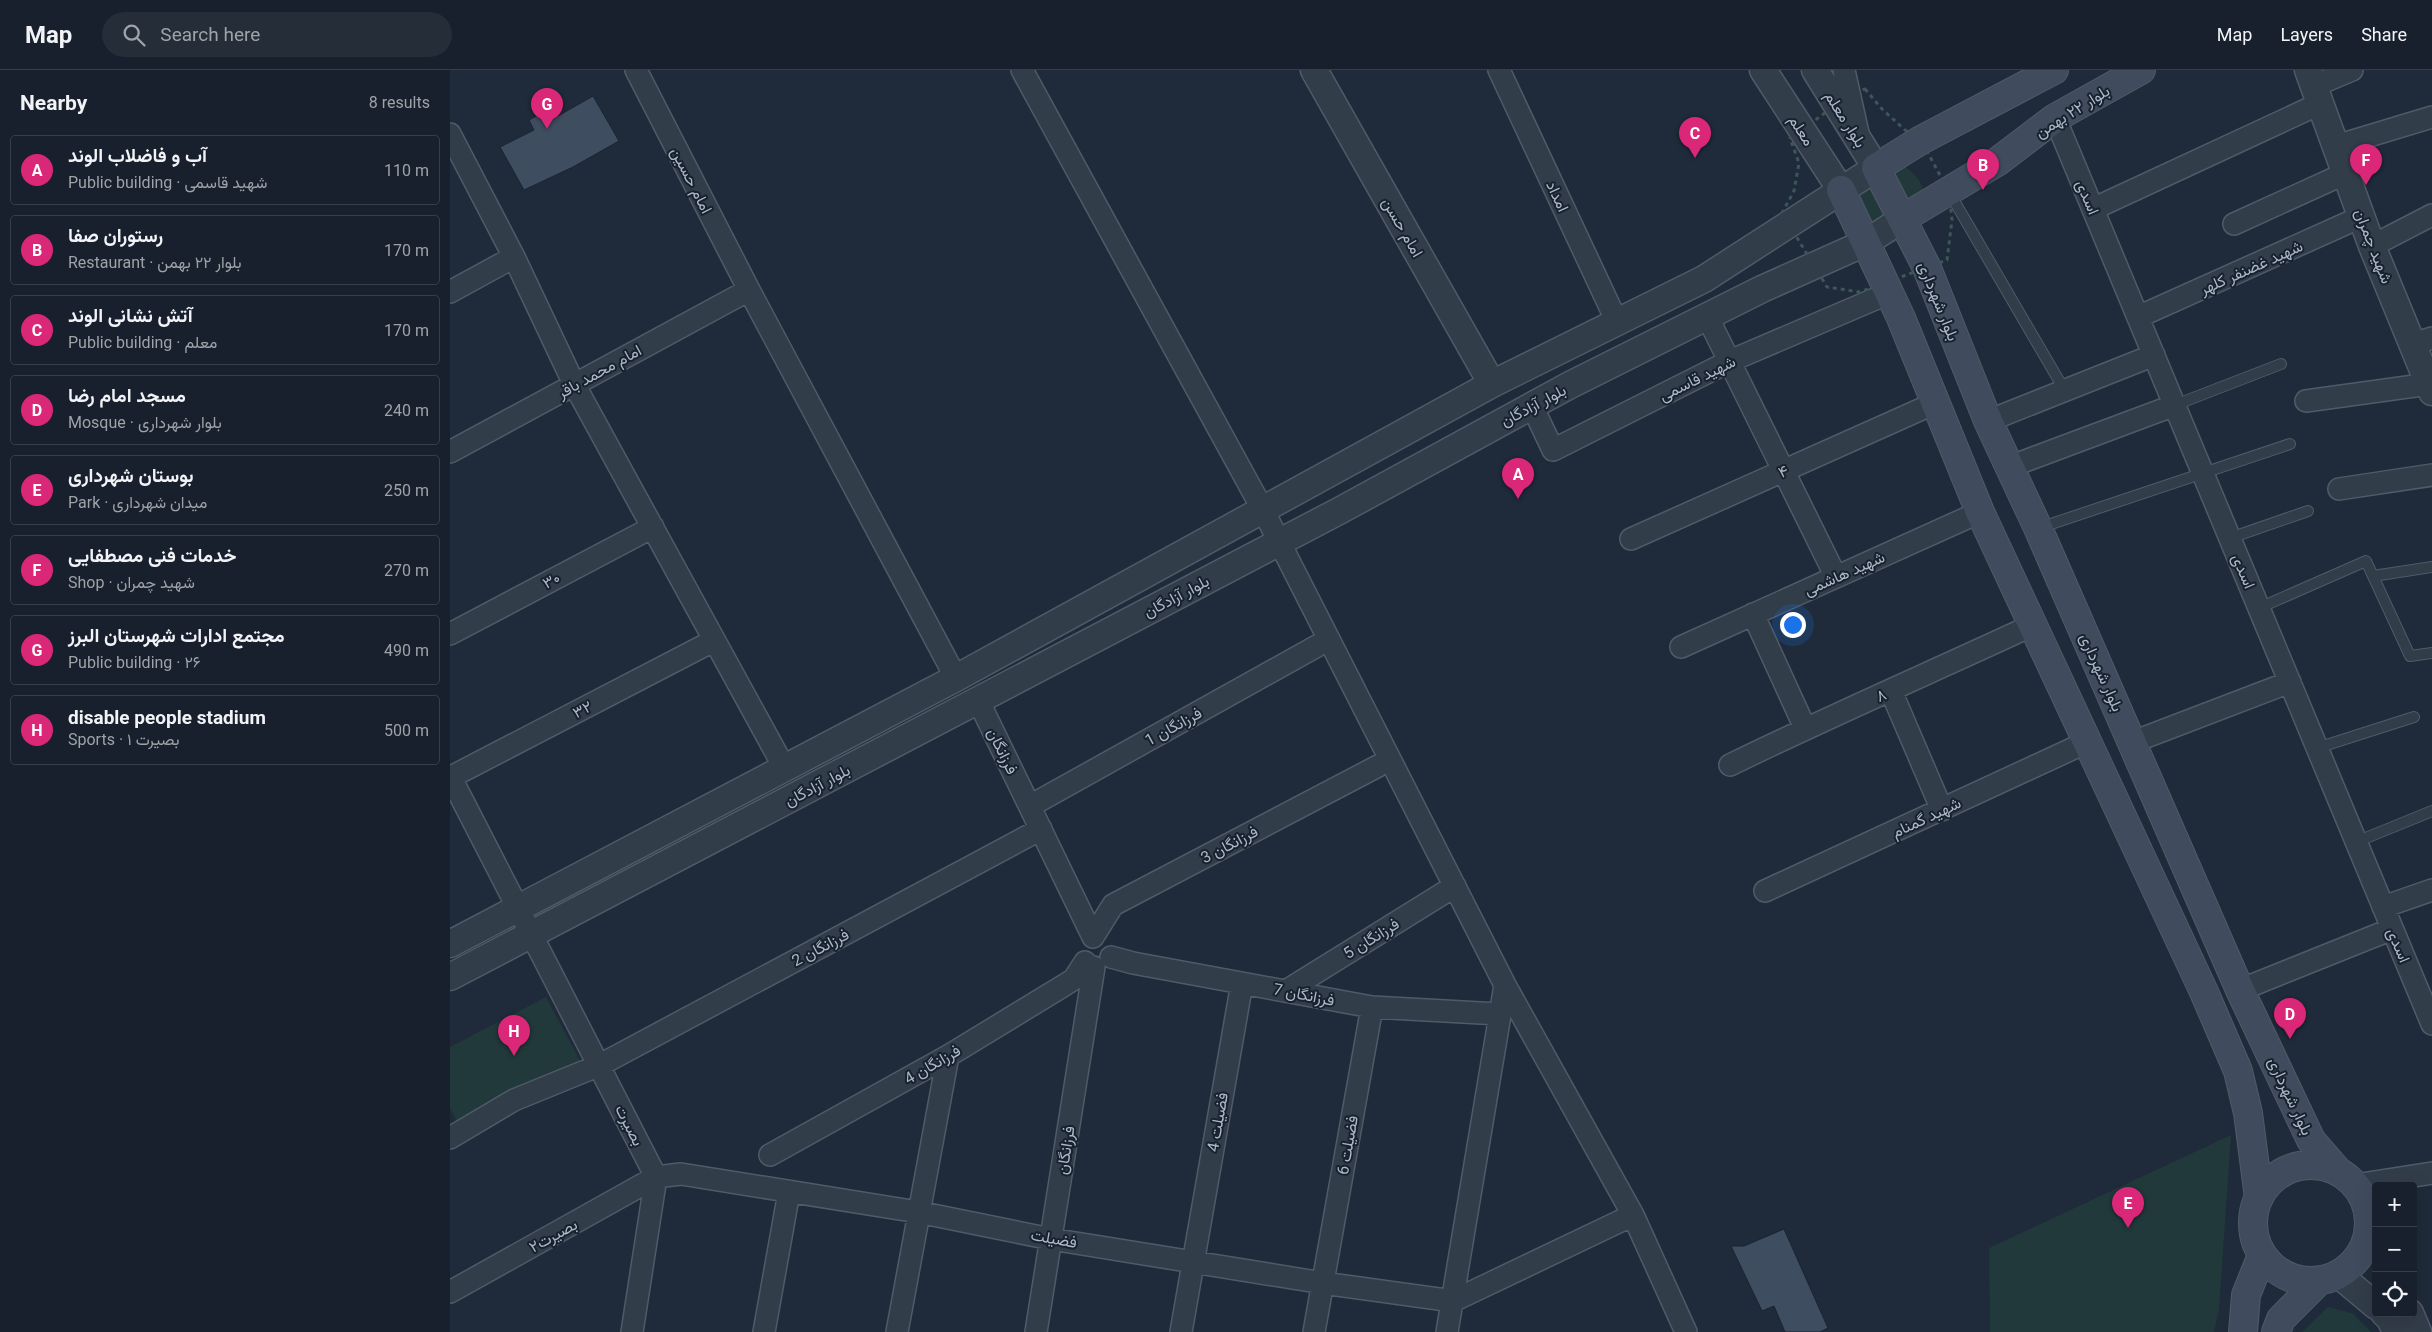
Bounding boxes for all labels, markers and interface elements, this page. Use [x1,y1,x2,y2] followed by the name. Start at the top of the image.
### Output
[102,12,452,57] search box
[25,21,72,49] text: Map
[120,21,148,49] icon: search
[160,23,260,46] text: Search here
[2217,24,2252,45] text: Map
[2280,24,2333,45] text: Layers
[2361,24,2407,45] text: Share
[2032,81,2114,143] street label: بلوار ۲۲ بهمن
[531,88,563,129] pin: G
[1820,88,1870,152] street label: بلوار معلم
[20,91,87,115] text: Nearby
[369,93,430,112] text: 8 results
[1784,111,1819,150] street label: معلم
[1679,117,1711,158] pin: C
[68,144,207,167] text: آب و فاضلاب الوند
[666,144,716,217] street label: امام حسین
[2350,144,2382,185] pin: F
[1967,149,1999,190] pin: B
[32,161,42,180] text: A
[384,161,429,180] text: 110 m
[68,173,267,192] text: Public building · شهید قاسمی
[2071,177,2103,218] street label: اسدی
[1542,178,1573,215] street label: امداد
[1377,194,1427,261] street label: امام حسن
[2349,206,2396,287] street label: شهید چمران
[68,224,163,247] text: رستوران صفا
[2196,236,2306,300] street label: شهید غضنفر کلهر
[32,241,42,260] text: B
[384,241,429,260] text: 170 m
[68,253,242,272] text: Restaurant · بلوار ۲۲ بهمن
[1913,259,1963,344] street label: بلوار شهرداری
[68,304,193,327] text: آتش نشانی الوند
[32,321,42,340] text: C
[384,321,429,340] text: 170 m
[68,333,217,352] text: Public building · معلم
[553,340,645,404] street label: امام محمد باقر
[1656,352,1739,406] street label: شهید قاسمی
[1497,380,1570,431] street label: بلوار آزادگان
[68,384,186,407] text: مسجد امام رضا
[32,401,42,420] text: D
[384,401,429,420] text: 240 m
[68,413,222,432] text: Mosque · بلوار شهرداری
[1502,458,1534,499] pin: A
[1775,461,1791,482] street label: ۴
[68,464,194,487] text: بوستان شهرداری
[33,481,42,500] text: E
[384,481,429,500] text: 250 m
[68,493,207,512] text: Park · میدان شهرداری
[68,544,236,567] text: خدمات فنی مصطفایی
[1801,547,1888,601] street label: شهید هاشمی
[2227,551,2259,592] street label: اسدی
[33,561,41,580] text: F
[384,561,429,580] text: 270 m
[539,568,563,593] street label: ۳۰
[1140,571,1213,622] street label: بلوار آزادگان
[68,573,195,592] text: Shop · شهید چمران
[1780,612,1806,638] your location
[68,624,284,647] text: مجتمع ادارات شهرستان البرز
[2075,630,2127,715] street label: بلوار شهرداری
[32,641,42,660] text: G
[384,641,429,660] text: 490 m
[68,653,201,672] text: Public building · ۲۶
[1873,685,1889,706] street label: ۸
[569,697,595,722] street label: ۳۲
[1141,703,1205,751] street label: فرزانگان 1
[68,706,266,729] text: disable people stadium
[31,721,43,740] text: H
[384,721,429,740] text: 500 m
[982,725,1022,778] street label: فرزانگان
[68,730,179,749] text: Sports · بصیرت ۱
[781,760,854,811] street label: بلوار آزادگان
[1889,793,1964,843] street label: شهید گمنام
[1197,821,1262,868] street label: فرزانگان 3
[1340,914,1403,964] street label: فرزانگان 5
[788,924,853,971] street label: فرزانگان 2
[2382,925,2414,966] street label: اسدی
[1271,979,1336,1011] street label: فرزانگان 7
[2274,998,2306,1039] pin: D
[498,1015,530,1056] pin: H
[901,1041,964,1089] street label: فرزانگان 4
[2263,1054,2317,1139] street label: بلوار شهرداری
[1203,1091,1232,1153] street label: فضیلت 4
[610,1101,648,1149] street label: بصیرت
[1333,1114,1362,1176] street label: فضیلت 6
[1052,1124,1080,1176] street label: فرزانگان
[2372,1182,2417,1317] map controls
[2372,1182,2417,1227] button: +
[2112,1187,2144,1228] pin: E
[526,1214,581,1257] street label: بصیرت۲
[1029,1225,1079,1252] street label: فضیلت
[2372,1227,2417,1272] button: −
[2372,1272,2417,1317] button: locate

